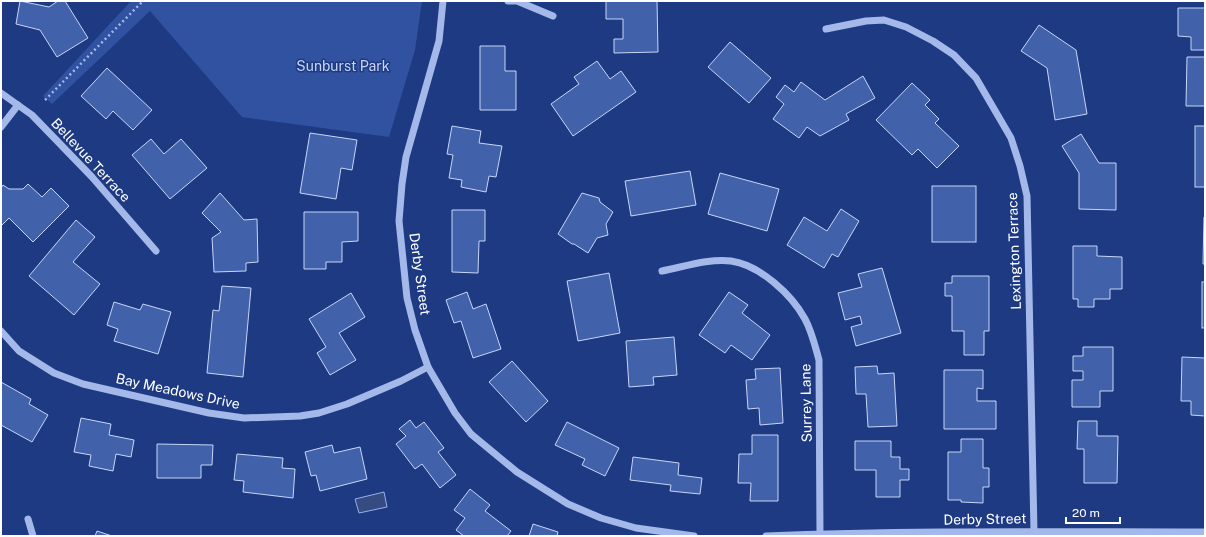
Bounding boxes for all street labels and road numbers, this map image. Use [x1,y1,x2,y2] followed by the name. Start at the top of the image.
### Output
[48,115,134,205] street label: Bellevue Terrace
[1004,192,1024,310] street label: Lexington Terrace
[406,232,434,316] street label: Derby Street
[797,363,815,442] street label: Surrey Lane
[114,370,242,412] street label: Bay Meadows Drive
[943,510,1027,528] street label: Derby Street

